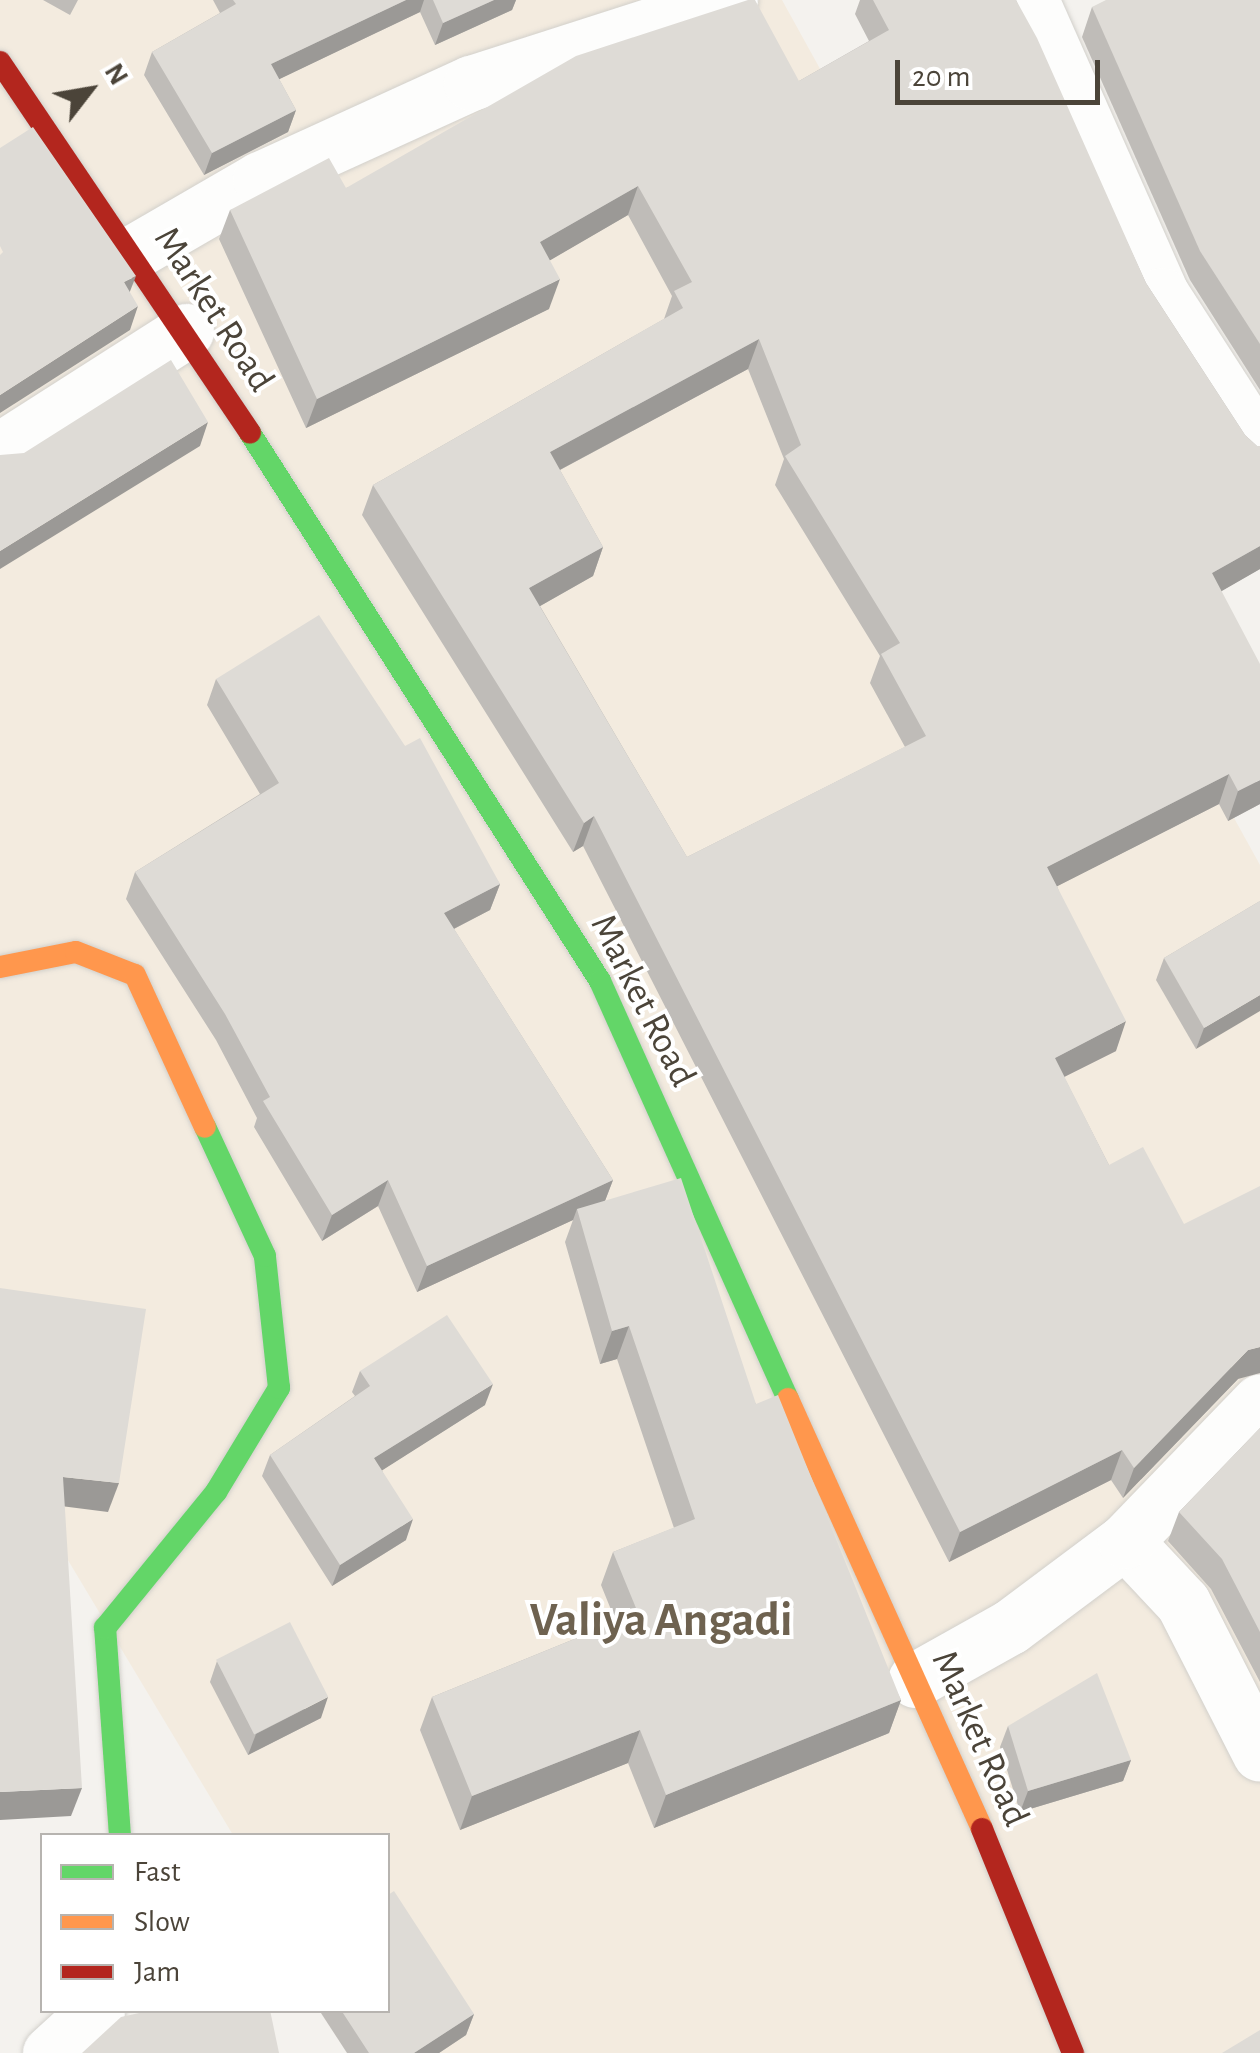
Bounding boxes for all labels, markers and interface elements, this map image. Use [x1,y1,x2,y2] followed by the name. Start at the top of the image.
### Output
[40,40,140,140] north arrow
[900,40,1105,102] scale bar
[99,59,133,90] text: N
[912,62,970,92] text: 20 m
[143,219,283,401] street label: Market Road
[579,907,705,1095] street label: Market Road
[529,1593,793,1651] district label: Valiya Angadi
[920,1644,1038,1834] street label: Market Road
[40,1833,390,2013] legend
[134,1857,181,1887] text: Fast
[134,1907,190,1937] text: Slow
[134,1957,180,1987] text: Jam

